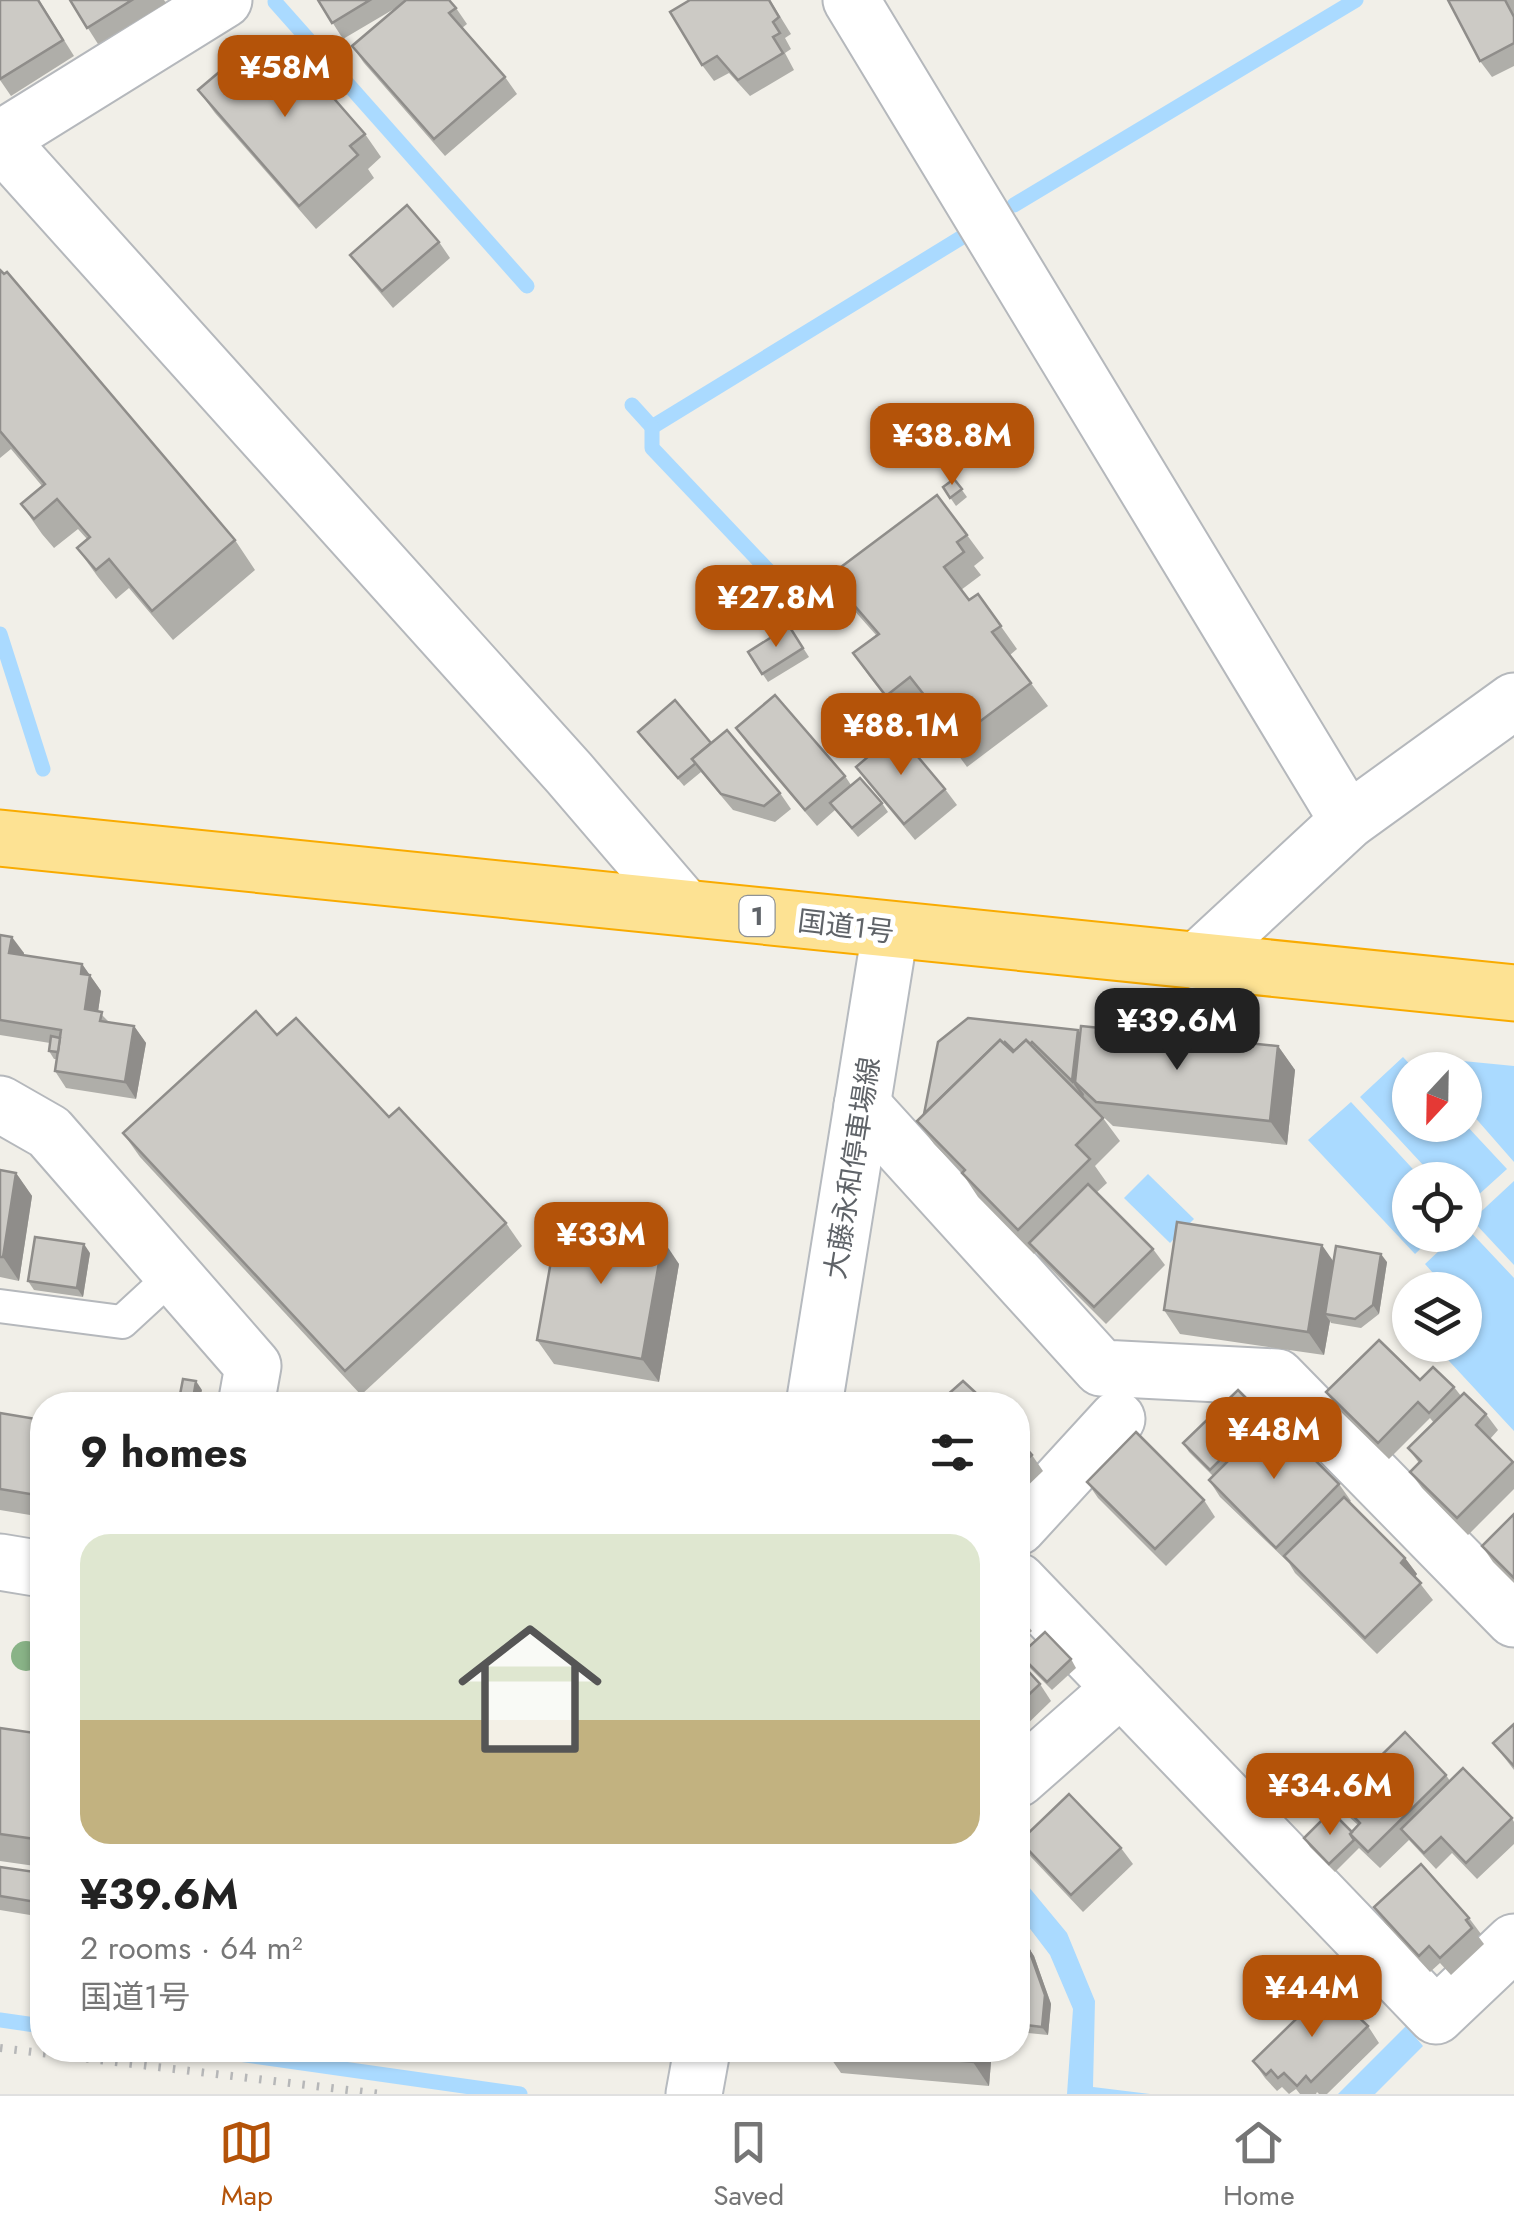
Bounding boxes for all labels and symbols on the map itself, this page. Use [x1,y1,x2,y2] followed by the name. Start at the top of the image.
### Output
[226,35,344,120] pin: ¥58M
[871,403,1033,488] pin: ¥38.8M
[695,565,857,650] pin: ¥27.8M
[820,693,982,778] pin: ¥88.1M
[740,896,774,936] road number: 1
[795,900,896,953] street label: 国道1号
[1096,988,1258,1073] pin: ¥39.6M
[1392,1052,1482,1142] north arrow
[815,1054,890,1282] street label: 大藤永和停車場線
[542,1202,660,1287] pin: ¥33M
[1215,1397,1333,1482] pin: ¥48M
[1249,1753,1411,1838] pin: ¥34.6M
[1253,1955,1371,2040] pin: ¥44M

